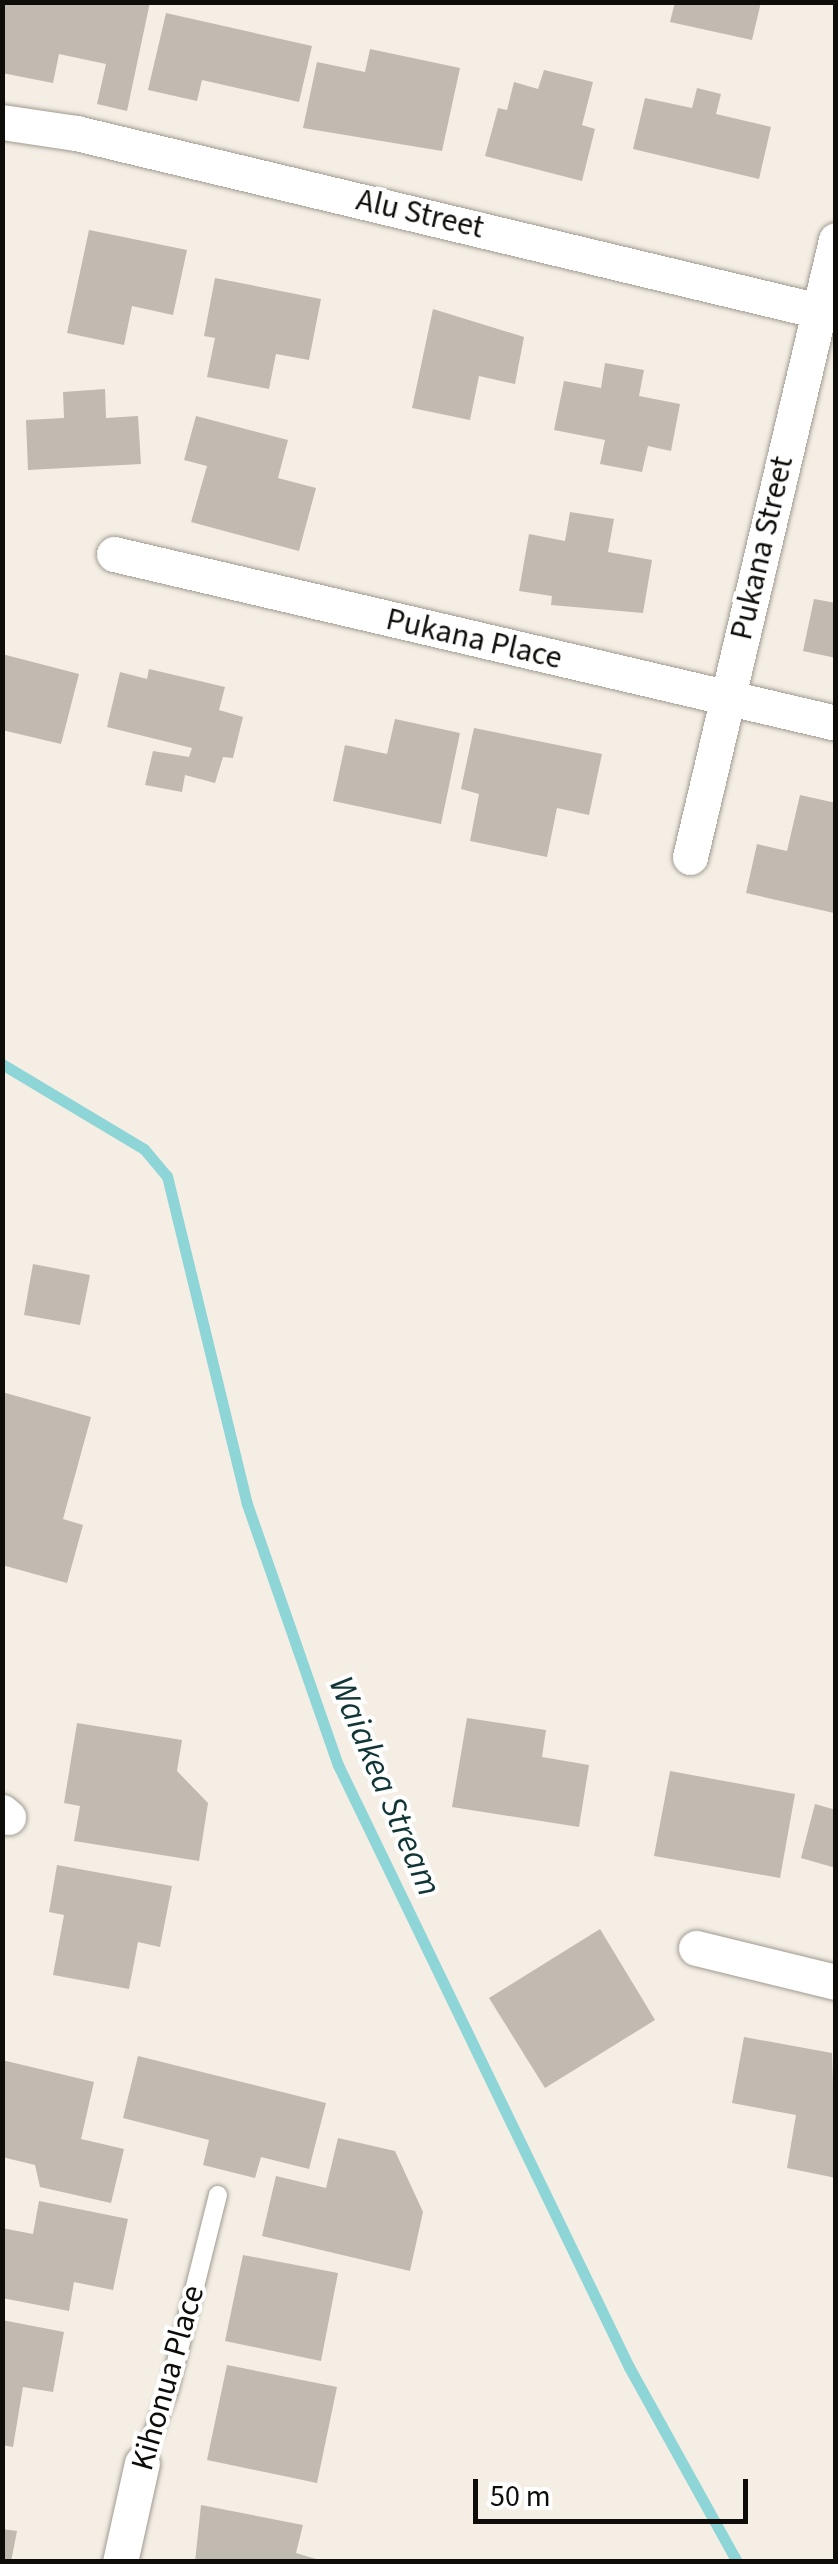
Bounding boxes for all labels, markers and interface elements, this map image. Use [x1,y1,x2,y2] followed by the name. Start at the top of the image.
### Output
[353,181,487,247] street label: Alu Street
[722,452,802,644] street label: Pukana Street
[382,600,566,678] street label: Pukana Place
[320,1670,450,1902] water label: Waiakea Stream
[123,2281,213,2475] street label: Kihonua Place
[478,2459,753,2521] scale bar
[490,2475,551,2518] text: 50 m

